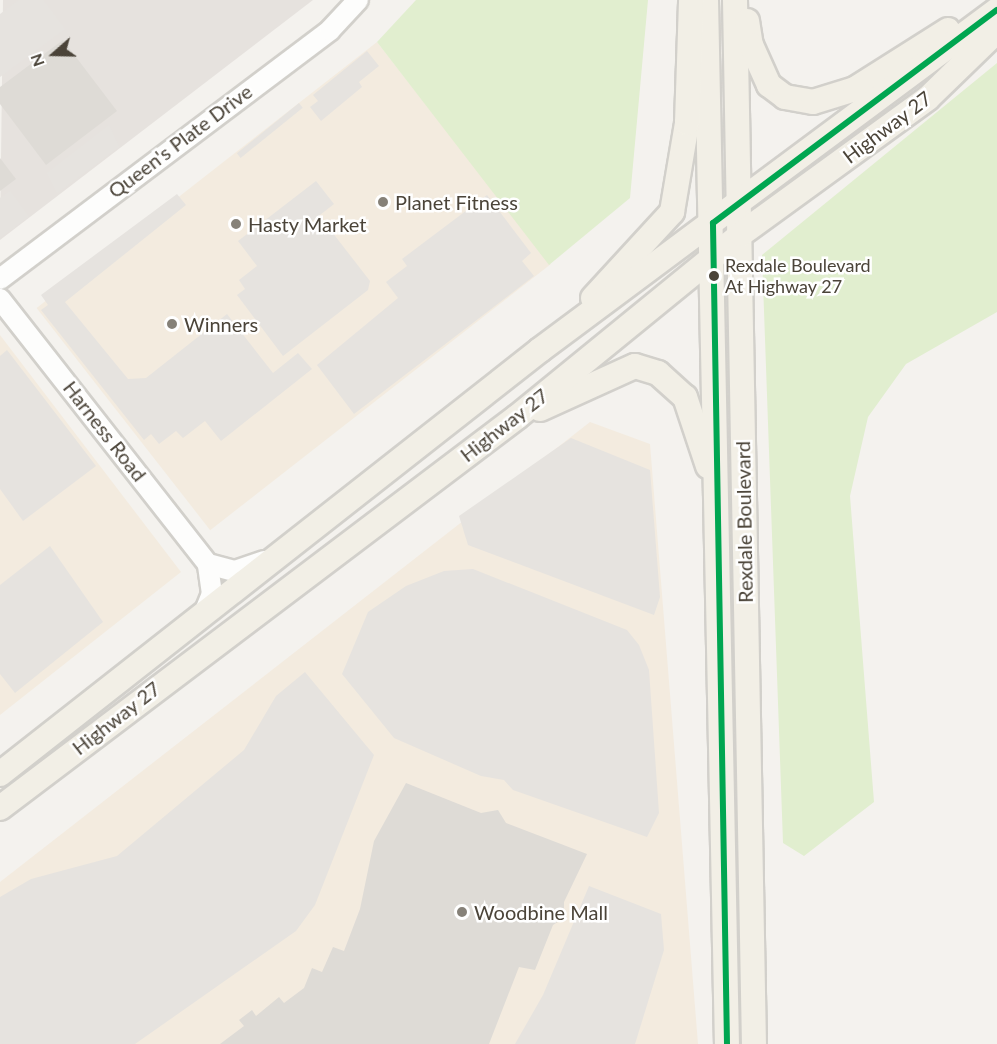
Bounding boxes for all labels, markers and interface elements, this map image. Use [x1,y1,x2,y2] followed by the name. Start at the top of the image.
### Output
[24,24,84,84] north arrow
[26,51,48,69] text: N
[103,79,257,203] street label: Queen's Plate Drive
[838,86,936,168] street label: Highway 27
[395,190,518,214] place label: Planet Fitness
[376,195,390,209] marker: Planet Fitness
[248,212,367,236] place label: Hasty Market
[229,217,243,231] marker: Hasty Market
[725,255,871,298] place label: Rexdale Boulevard At Highway 27
[708,270,720,282] marker: Rexdale Boulevard At Highway 27
[184,312,258,336] place label: Winners
[165,317,179,331] marker: Winners
[58,376,152,486] street label: Harness Road
[455,383,553,467] street label: Highway 27
[731,441,757,603] street label: Rexdale Boulevard
[67,676,165,760] street label: Highway 27
[474,900,608,924] place label: Woodbine Mall
[455,905,469,919] marker: Woodbine Mall

